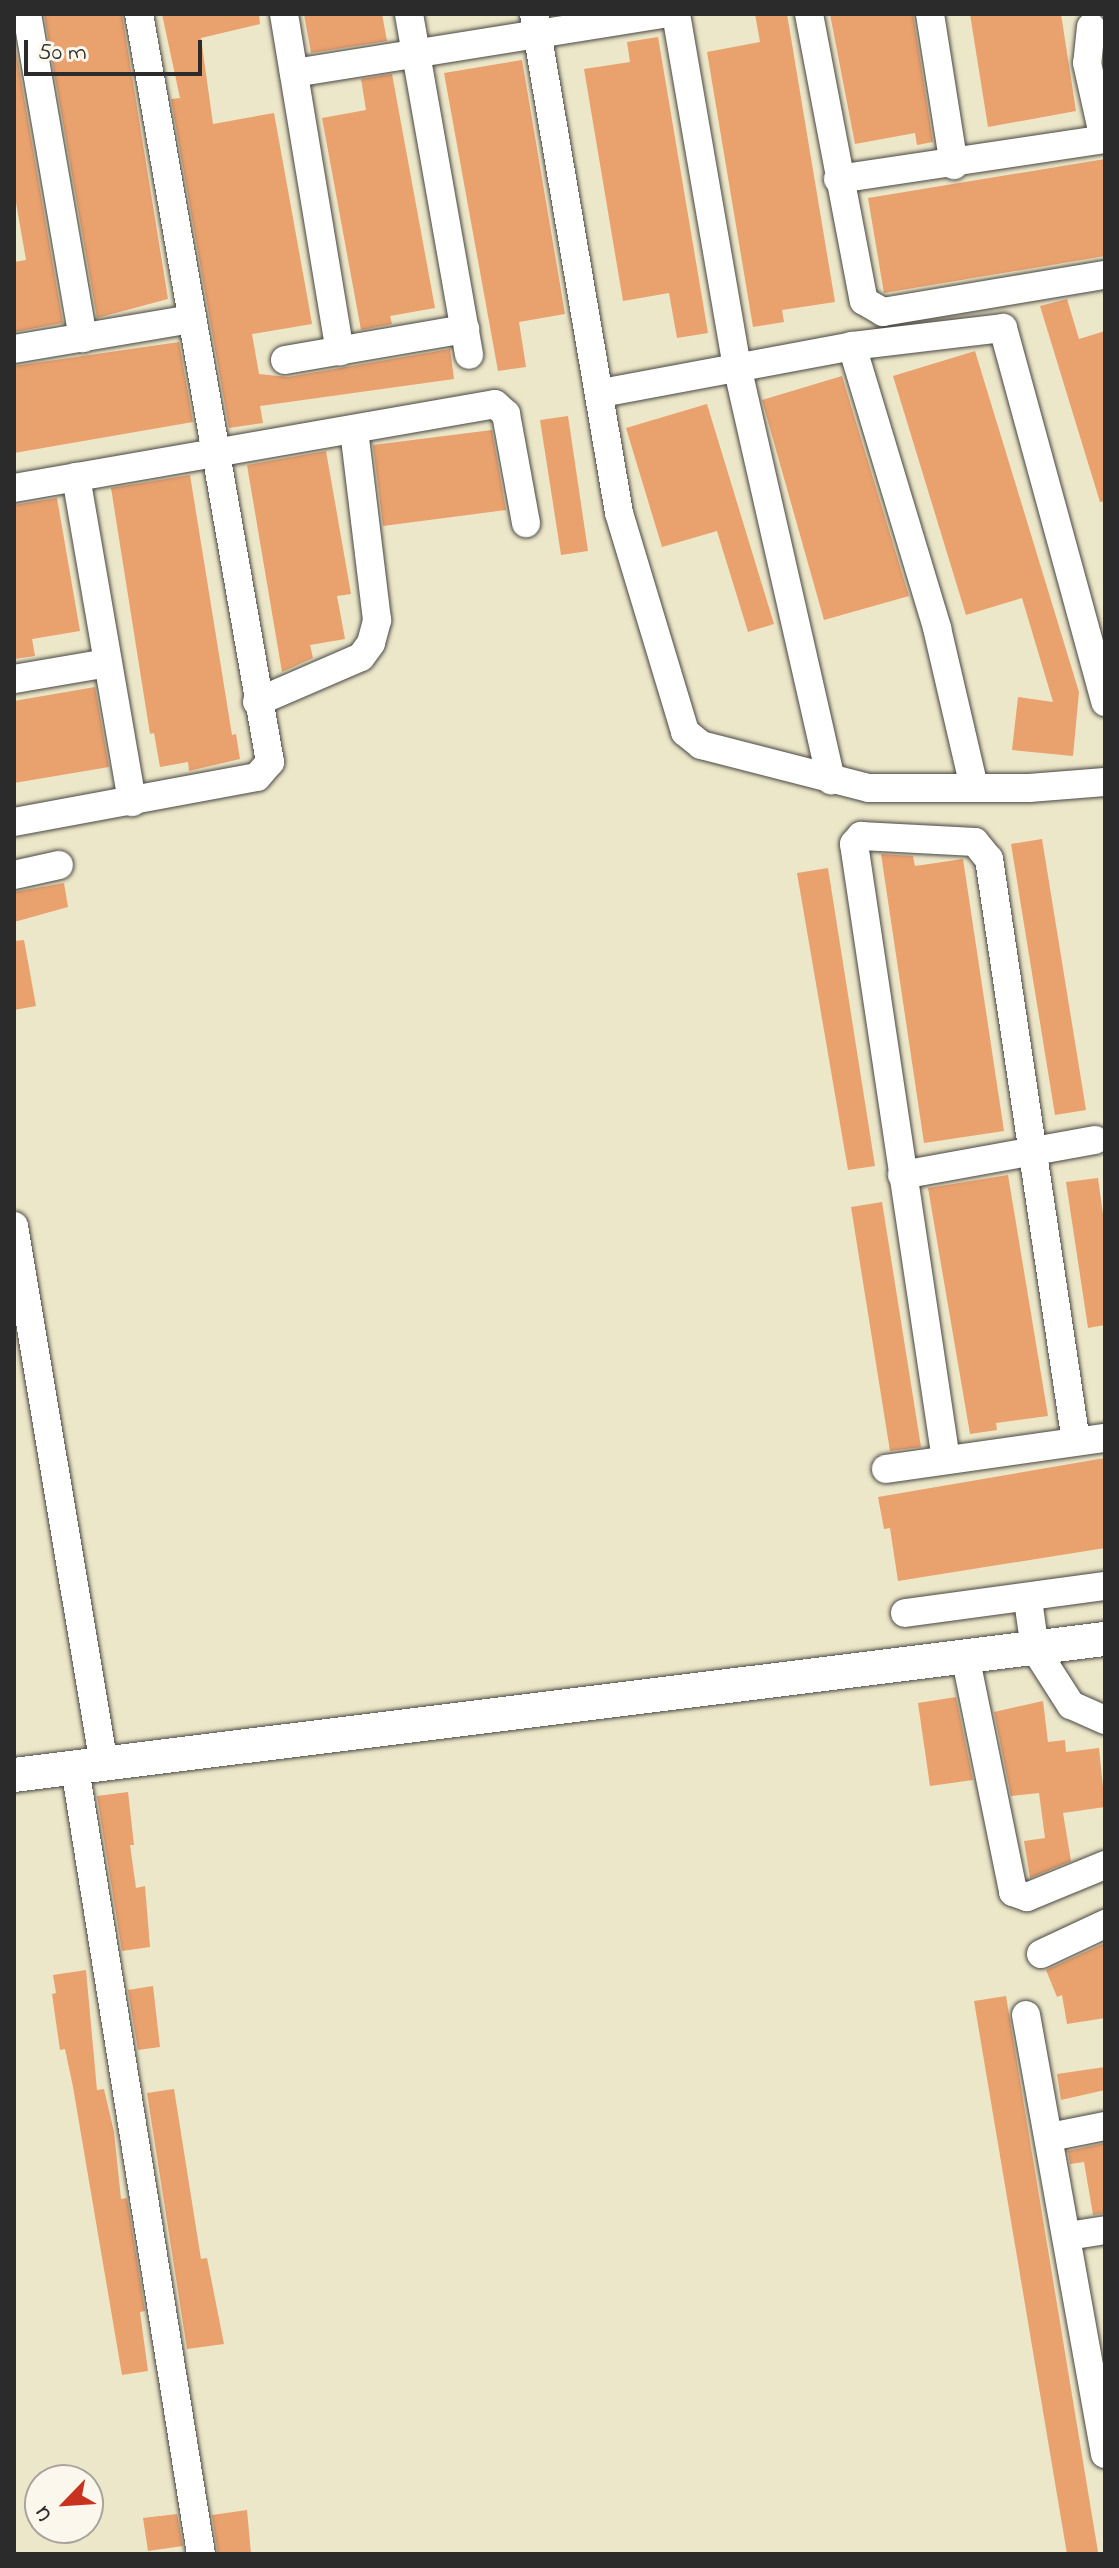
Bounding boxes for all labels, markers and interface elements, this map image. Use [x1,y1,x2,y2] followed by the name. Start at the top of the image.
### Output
[28,24,206,74] scale bar
[38,36,87,71] text: 50 m
[24,2464,104,2544] north arrow
[27,2500,62,2526] text: U

